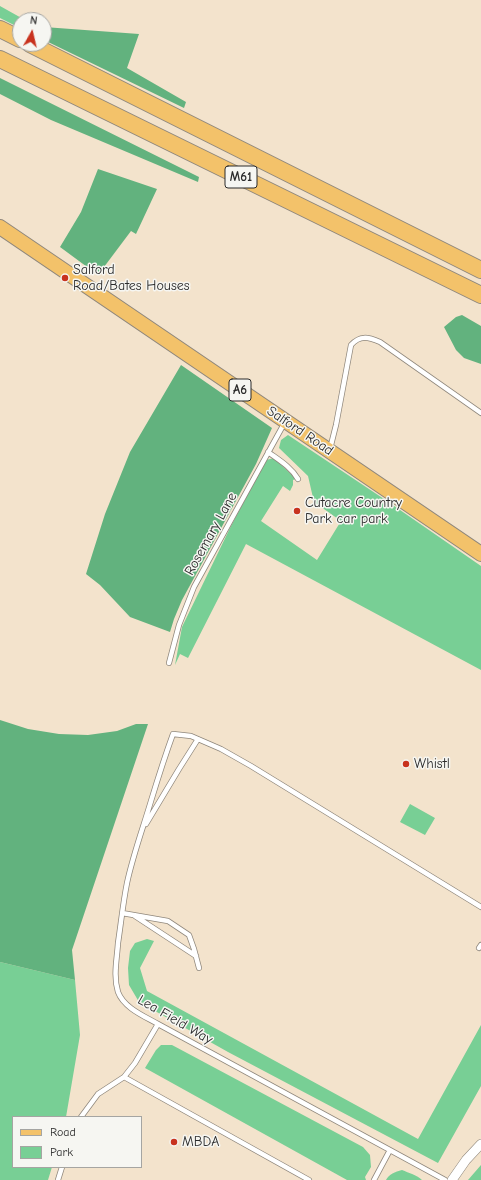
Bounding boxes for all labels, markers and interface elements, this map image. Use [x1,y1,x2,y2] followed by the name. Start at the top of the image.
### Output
[12,12,52,52] north arrow
[29,14,38,28] text: N
[225,166,257,188] road number: M61
[73,262,190,294] place label: Salford Road/Bates Houses
[60,273,70,283] marker: Salford Road/Bates Houses
[229,379,251,401] road number: A6
[264,403,336,459] street label: Salford Road
[181,490,241,578] street label: Rosemary Lane
[305,495,402,528] place label: Cutacre Country Park car park
[292,506,302,516] marker: Cutacre Country Park car park
[414,756,450,772] place label: Whistl
[401,759,411,769] marker: Whistl
[135,992,215,1048] street label: Lea Field Way
[12,1116,142,1168] legend
[50,1125,76,1139] text: Road
[182,1134,219,1150] place label: MBDA
[169,1137,179,1147] marker: MBDA
[50,1145,73,1159] text: Park

